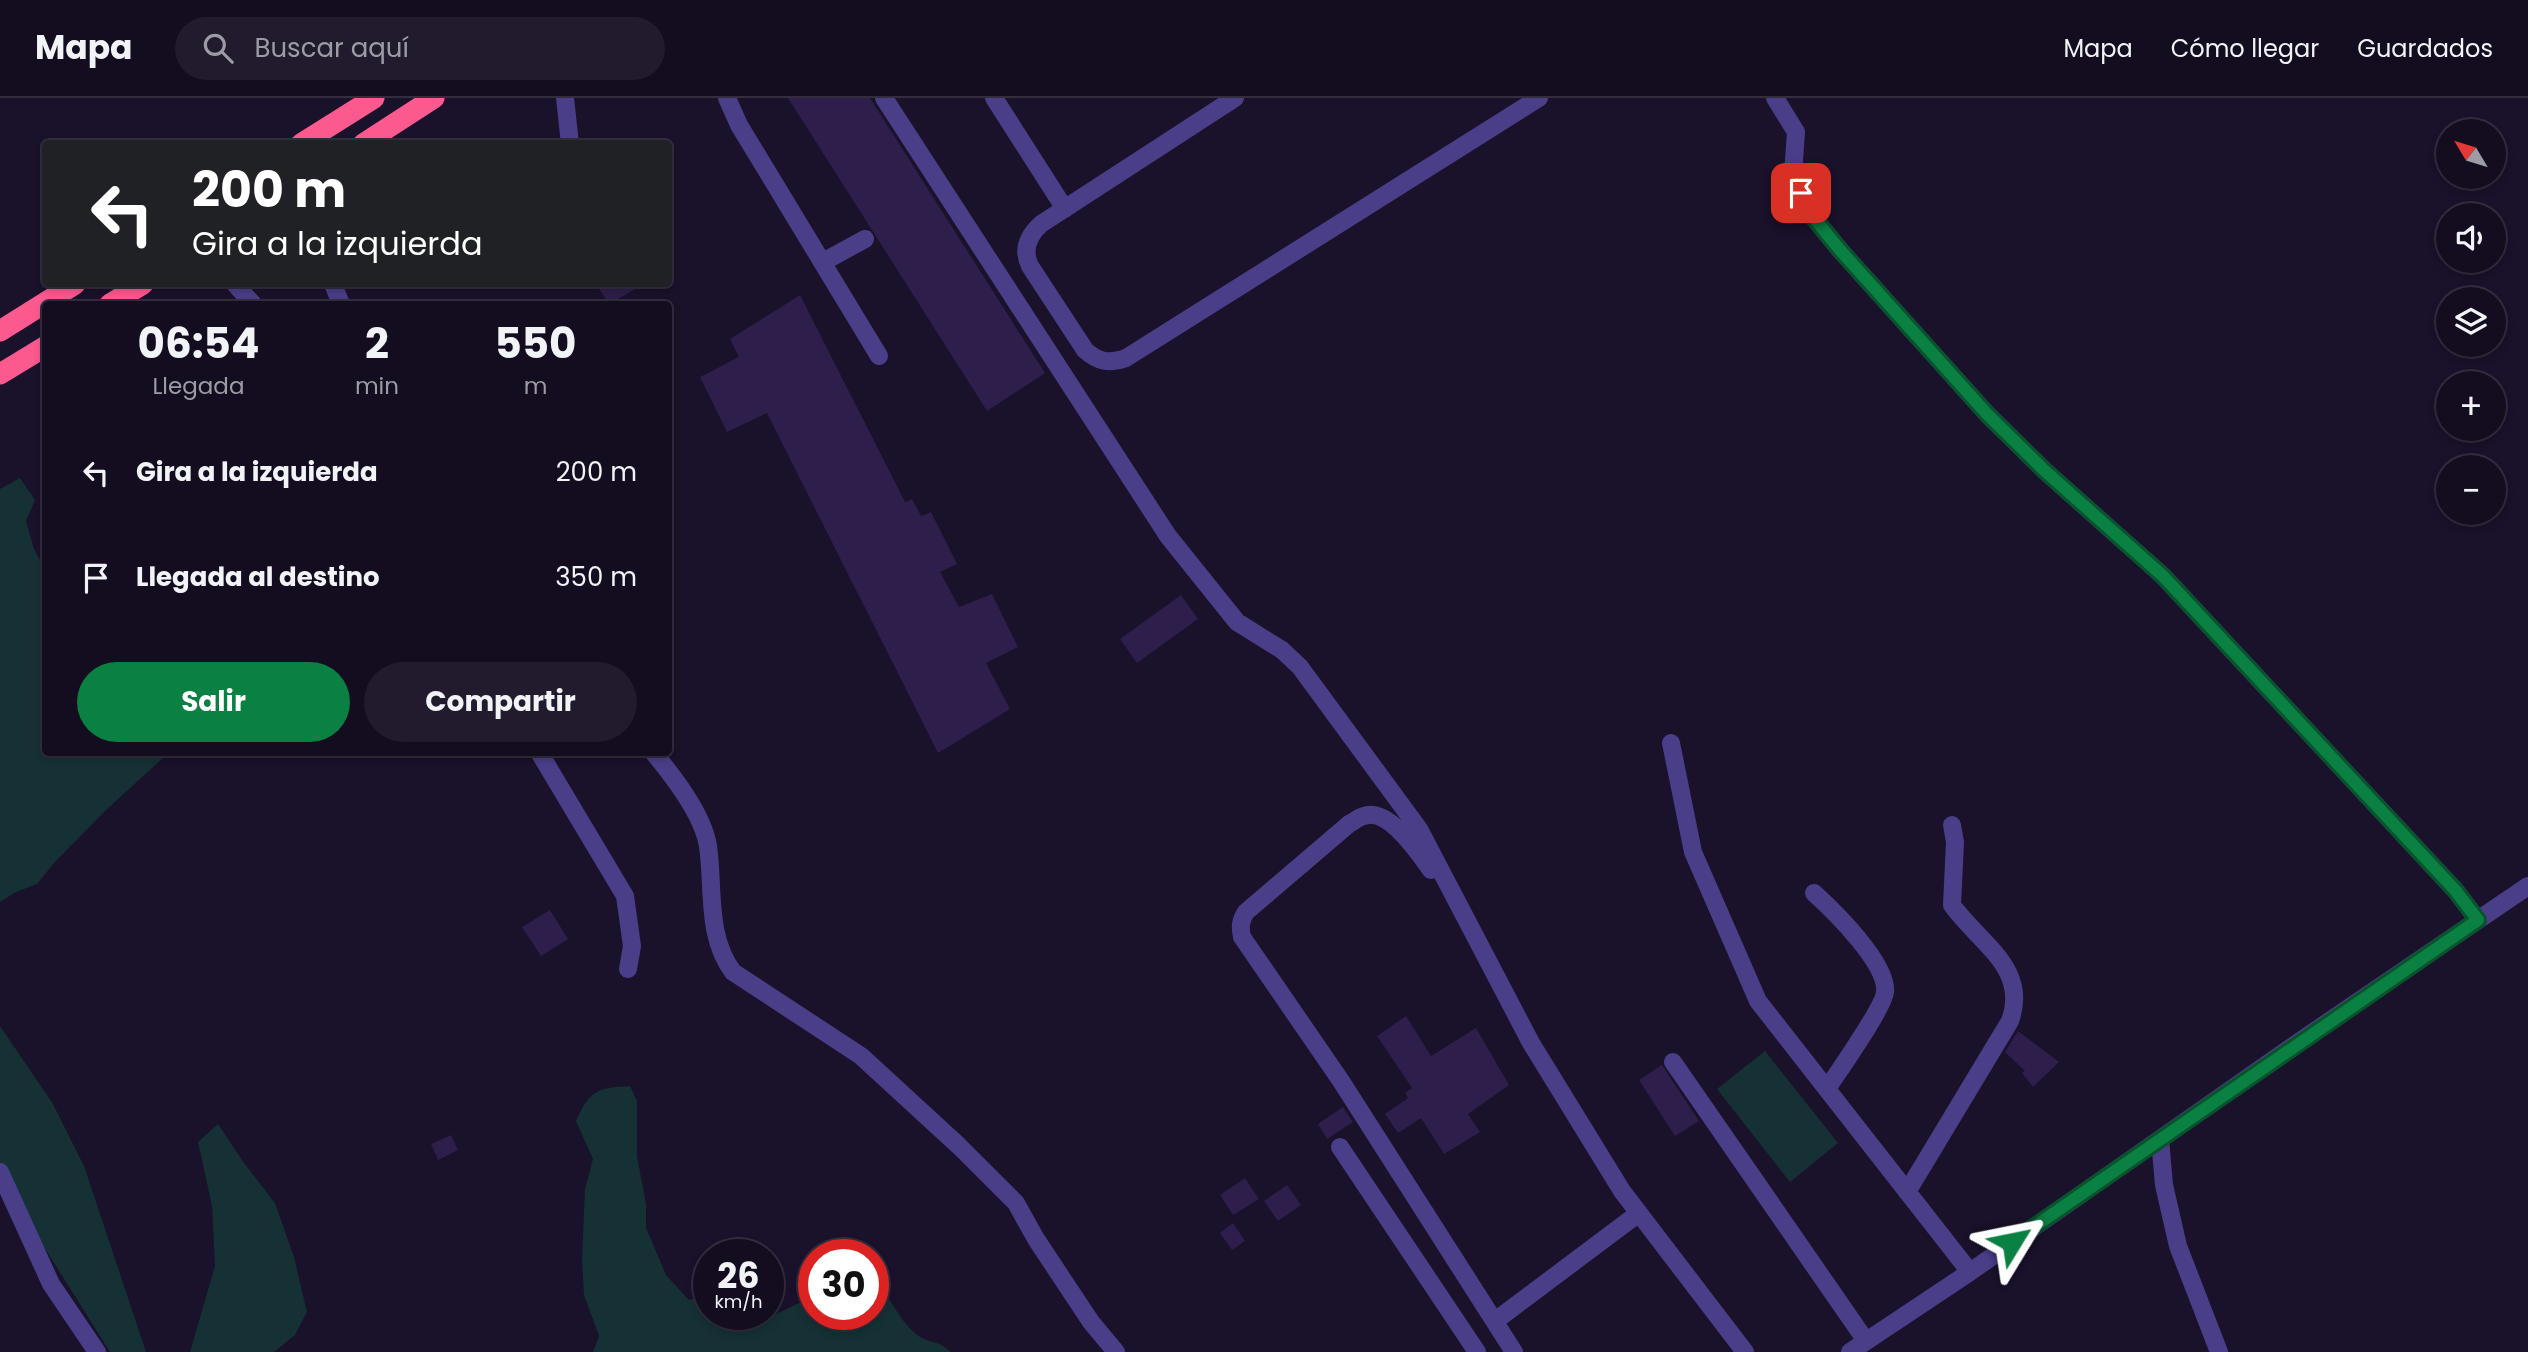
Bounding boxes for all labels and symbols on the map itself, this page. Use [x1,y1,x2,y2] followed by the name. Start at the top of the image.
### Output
[2436,119,2506,189] north arrow
[1771,163,1831,223] pin
[1975,1205,2049,1279] position arrow
[798,1239,889,1330] speed limit sign: 30

